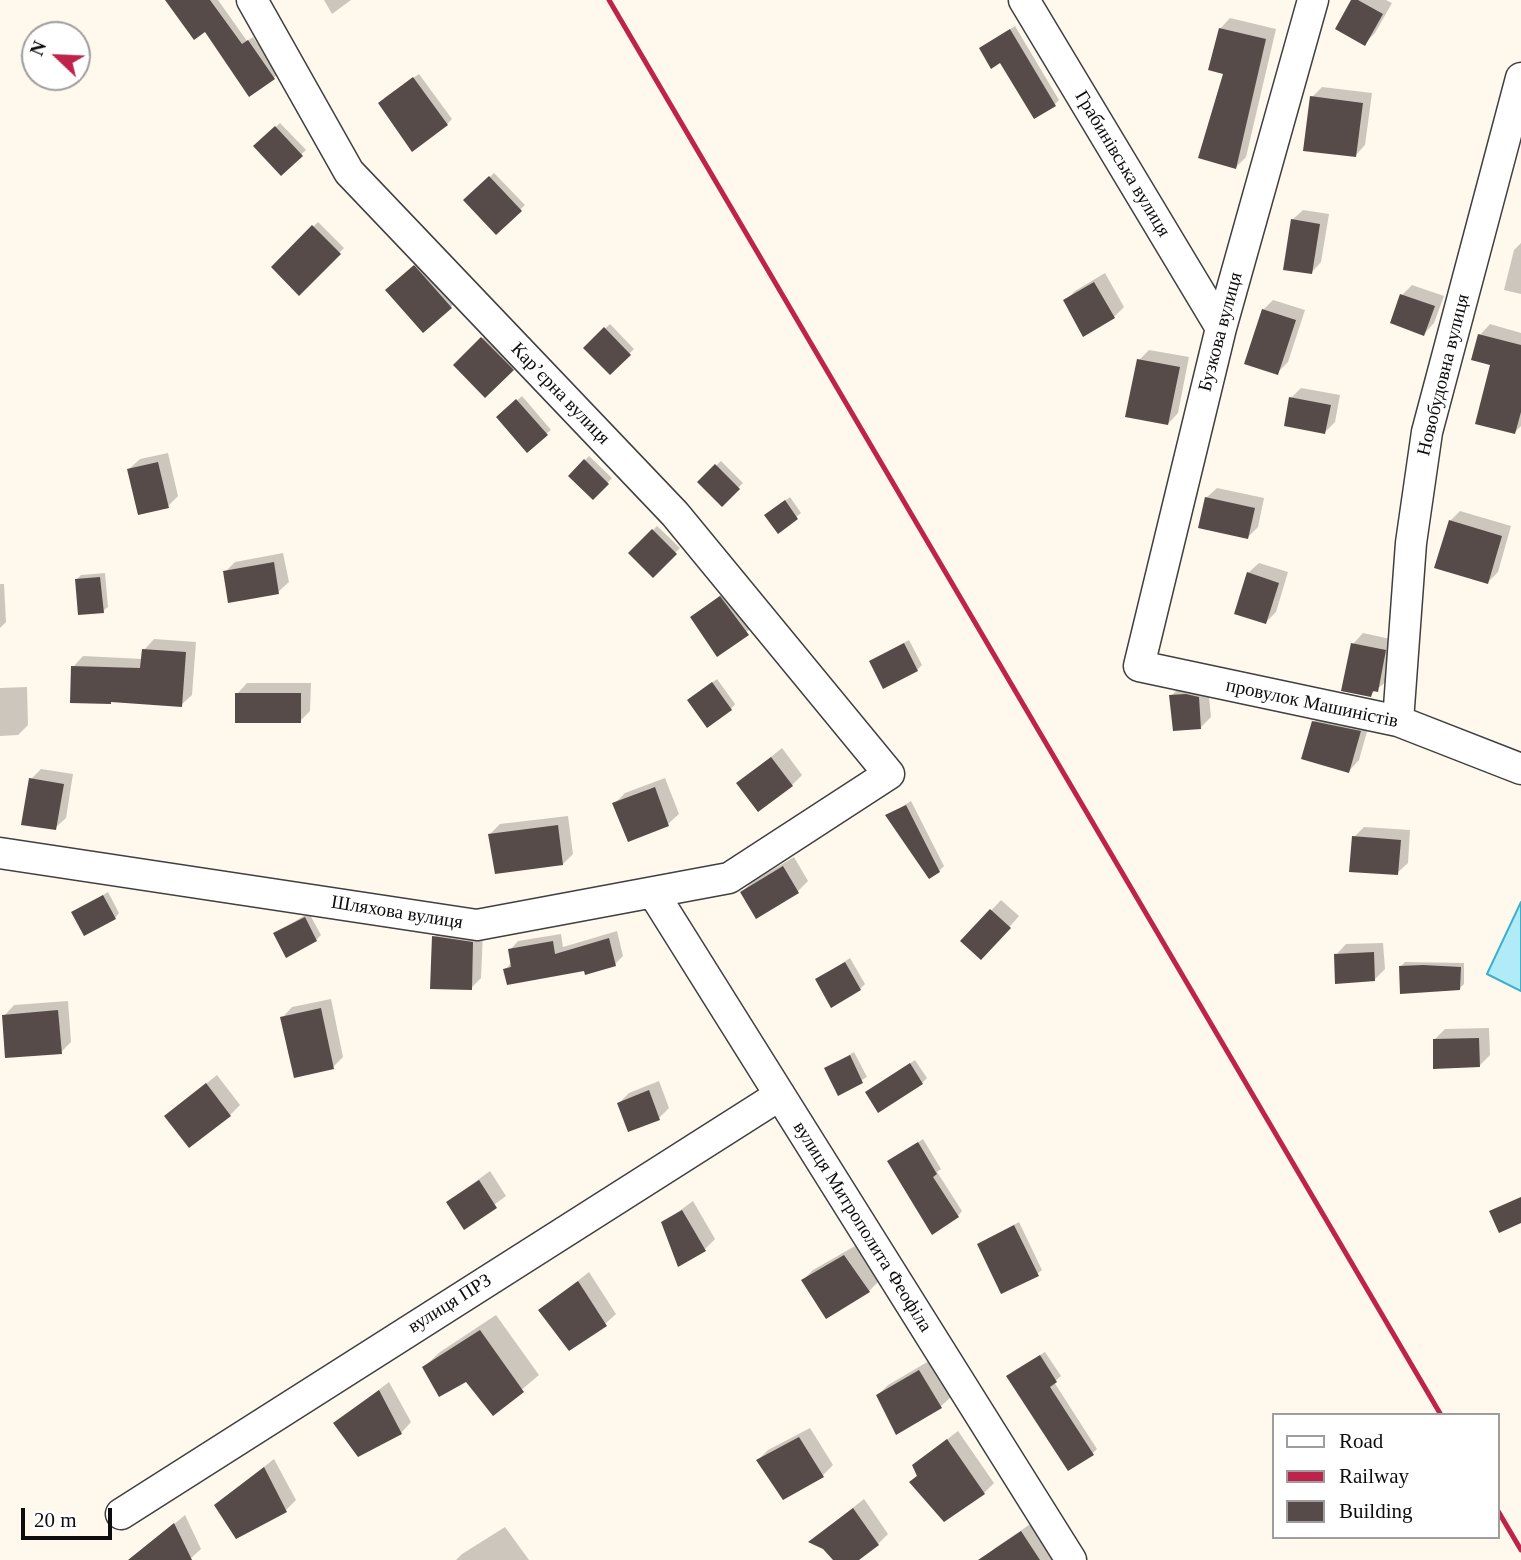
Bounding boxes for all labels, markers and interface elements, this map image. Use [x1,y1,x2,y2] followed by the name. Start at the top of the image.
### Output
[21,21,91,91] north arrow
[26,38,50,59] text: N
[1069,87,1175,241] street label: Грабинівська вулиця
[1194,270,1248,394] street label: Бузкова вулиця
[1413,292,1475,458] street label: Новобудовна вулиця
[506,338,614,450] street label: Карʼєрна вулиця
[1224,675,1400,733] street label: провулок Машиністів
[329,891,465,935] street label: Шляхова вулиця
[788,1117,936,1337] street label: вулиця Митрополита Феофіла
[404,1269,496,1339] street label: вулиця ПРЗ
[1272,1413,1500,1539] legend
[1339,1429,1383,1453] text: Road
[1339,1464,1409,1488] text: Railway
[24,1494,116,1538] scale bar
[1339,1499,1413,1523] text: Building
[34,1508,77,1532] text: 20 m

